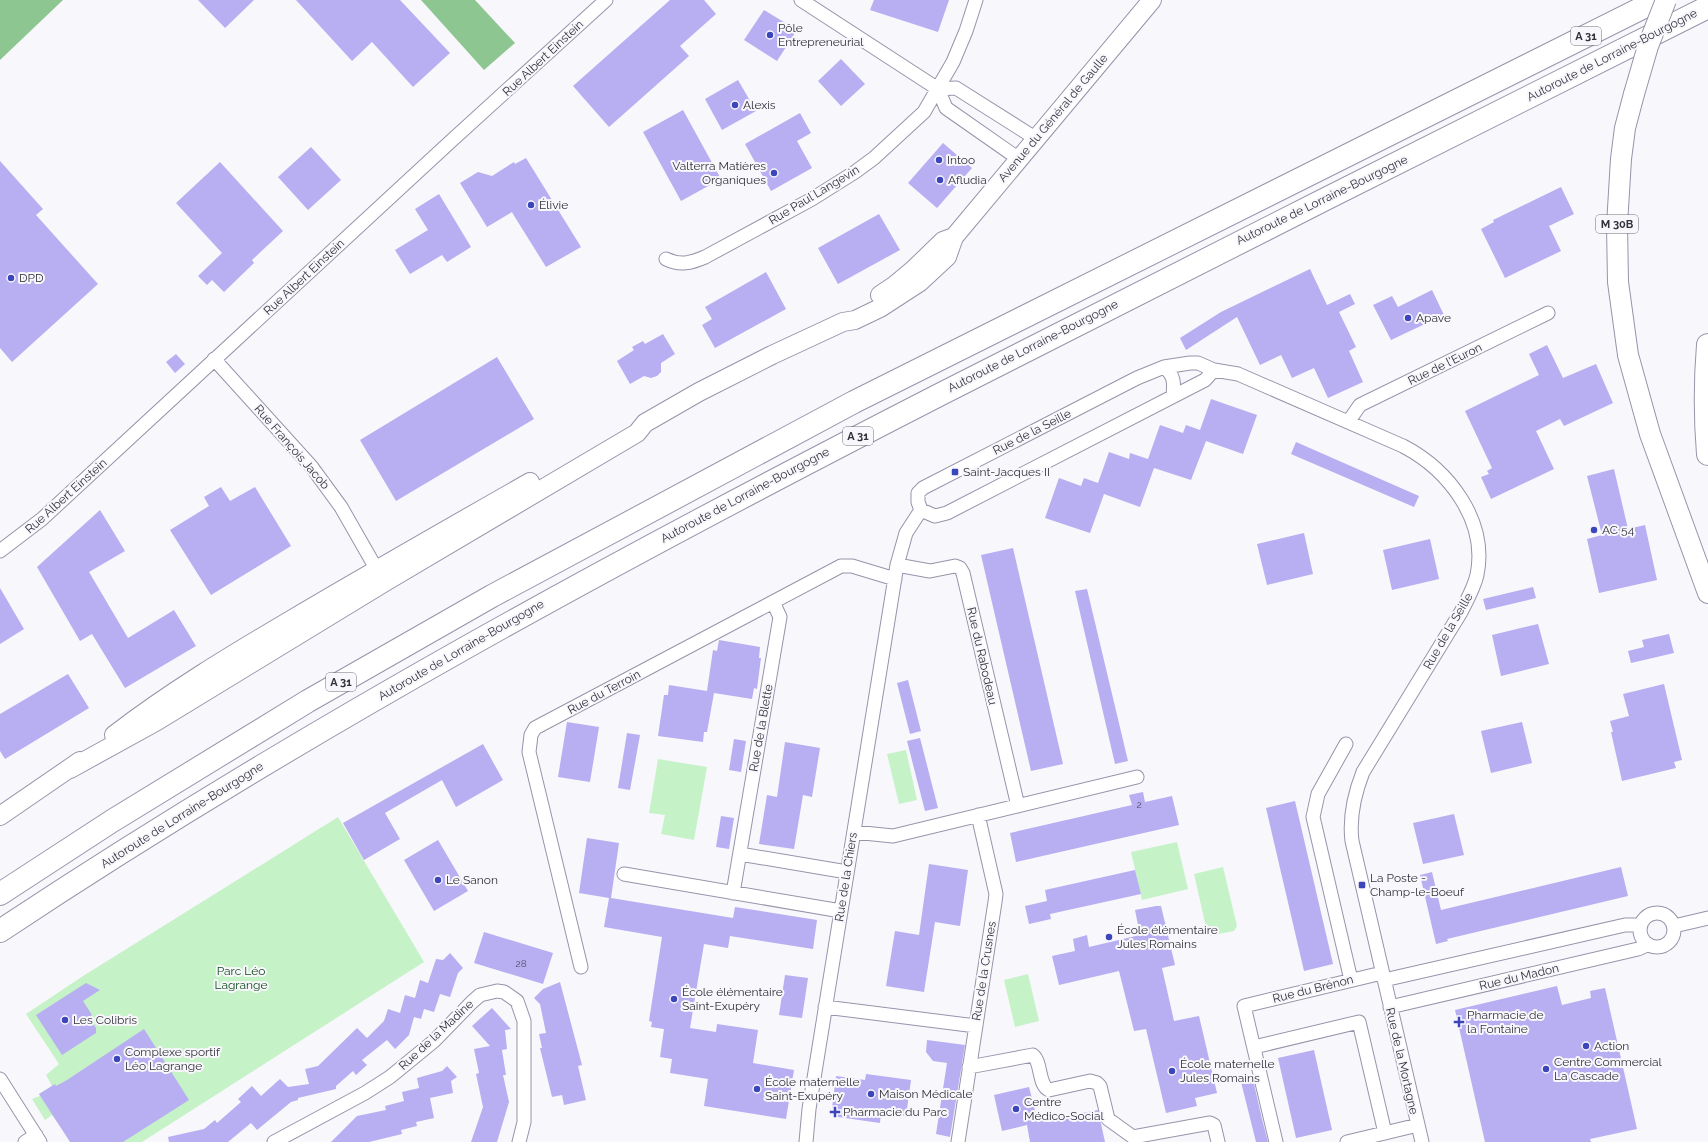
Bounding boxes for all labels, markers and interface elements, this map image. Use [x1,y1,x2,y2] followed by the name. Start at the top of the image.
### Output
[1525,6,1699,104] street label: Autoroute de Lorraine-Bourgogne
[500,17,586,99] street label: Rue Albert Einstein
[778,21,864,49] place label: Pôle Entrepreneurial
[1571,27,1601,45] road number: A 31
[765,30,775,40] marker: Pôle Entrepreneurial
[995,51,1111,185] street label: Avenue du Général de Gaulle
[743,98,776,112] place label: Alexis
[730,100,740,110] marker: Alexis
[1234,152,1410,248] street label: Autoroute de Lorraine-Bourgogne
[947,153,975,167] place label: Intoo
[934,155,944,165] marker: Intoo
[672,159,766,187] place label: Valterra Matières Organiques
[766,163,862,227] street label: Rue Paul Langevin
[769,168,779,178] marker: Valterra Matières Organiques
[948,173,987,187] place label: Afludia
[935,175,945,185] marker: Afludia
[539,198,568,212] place label: Élivie
[526,200,536,210] marker: Élivie
[1596,215,1638,233] road number: M 30B
[261,236,347,318] street label: Rue Albert Einstein
[19,271,44,285] place label: DPD
[6,273,16,283] marker: DPD
[946,297,1120,395] street label: Autoroute de Lorraine-Bourgogne
[1416,311,1451,325] place label: Apave
[1403,313,1413,323] marker: Apave
[1406,340,1484,388] street label: Rue de l'Euron
[251,402,333,492] street label: Rue François Jacob
[991,406,1073,458] street label: Rue de la Seille
[843,427,873,445] road number: A 31
[658,444,832,546] street label: Autoroute de Lorraine-Bourgogne
[22,456,110,536] street label: Rue Albert Einstein
[963,465,1050,479] place label: Saint-Jacques II
[950,467,960,477] marker: Saint-Jacques II
[1602,523,1635,537] place label: AC 54
[1589,525,1599,535] marker: AC 54
[1420,590,1476,672] street label: Rue de la Seille
[376,597,546,703] street label: Autoroute de Lorraine-Bourgogne
[964,606,1000,706] street label: Rue du Rabodeau
[565,667,643,717] street label: Rue du Terroin
[326,673,356,691] road number: A 31
[746,683,776,773] street label: Rue de la Blette
[98,759,266,871] street label: Autoroute de Lorraine-Bourgogne
[1136,799,1142,810] house number: 2
[832,831,860,923] street label: Rue de la Chiers
[1370,871,1465,899] place label: La Poste - Champ-le-Boeuf
[446,873,498,887] place label: Le Sanon
[433,875,443,885] marker: Le Sanon
[1357,880,1367,890] marker: La Poste - Champ-le-Boeuf
[969,920,999,1022] street label: Rue de la Crusnes
[1117,923,1218,951] place label: École élémentaire Jules Romains
[1104,932,1114,942] marker: École élémentaire Jules Romains
[515,958,527,969] house number: 28
[1478,961,1560,993] street label: Rue du Madon
[214,964,268,992] park label: Parc Léo Lagrange
[1271,972,1355,1006] street label: Rue du Brénon
[682,985,783,1013] place label: École élémentaire Saint-Exupéry
[669,994,679,1004] marker: École élémentaire Saint-Exupéry
[396,997,476,1073] street label: Rue de la Madine
[1383,1006,1421,1116] street label: Rue de la Mortagne
[1467,1008,1544,1036] place label: Pharmacie de la Fontaine
[73,1013,137,1027] place label: Les Colibris
[60,1015,70,1025] marker: Les Colibris
[1454,1017,1464,1027] marker: Pharmacie de la Fontaine
[1594,1039,1629,1053] place label: Action
[1581,1041,1591,1051] marker: Action
[125,1045,221,1073] place label: Complexe sportif Léo Lagrange
[112,1054,122,1064] marker: Complexe sportif Léo Lagrange
[1554,1055,1663,1083] place label: Centre Commercial La Cascade
[1180,1057,1274,1085] place label: École maternelle Jules Romains
[1541,1064,1551,1074] marker: Centre Commercial La Cascade
[1167,1066,1177,1076] marker: École maternelle Jules Romains
[765,1075,859,1103] place label: École maternelle Saint-Exupéry
[752,1084,762,1094] marker: École maternelle Saint-Exupéry
[879,1087,973,1101] place label: Maison Médicale
[866,1089,876,1099] marker: Maison Médicale
[1024,1095,1104,1123] place label: Centre Médico-Social
[1011,1104,1021,1114] marker: Centre Médico-Social
[843,1105,948,1119] place label: Pharmacie du Parc
[830,1107,840,1117] marker: Pharmacie du Parc

